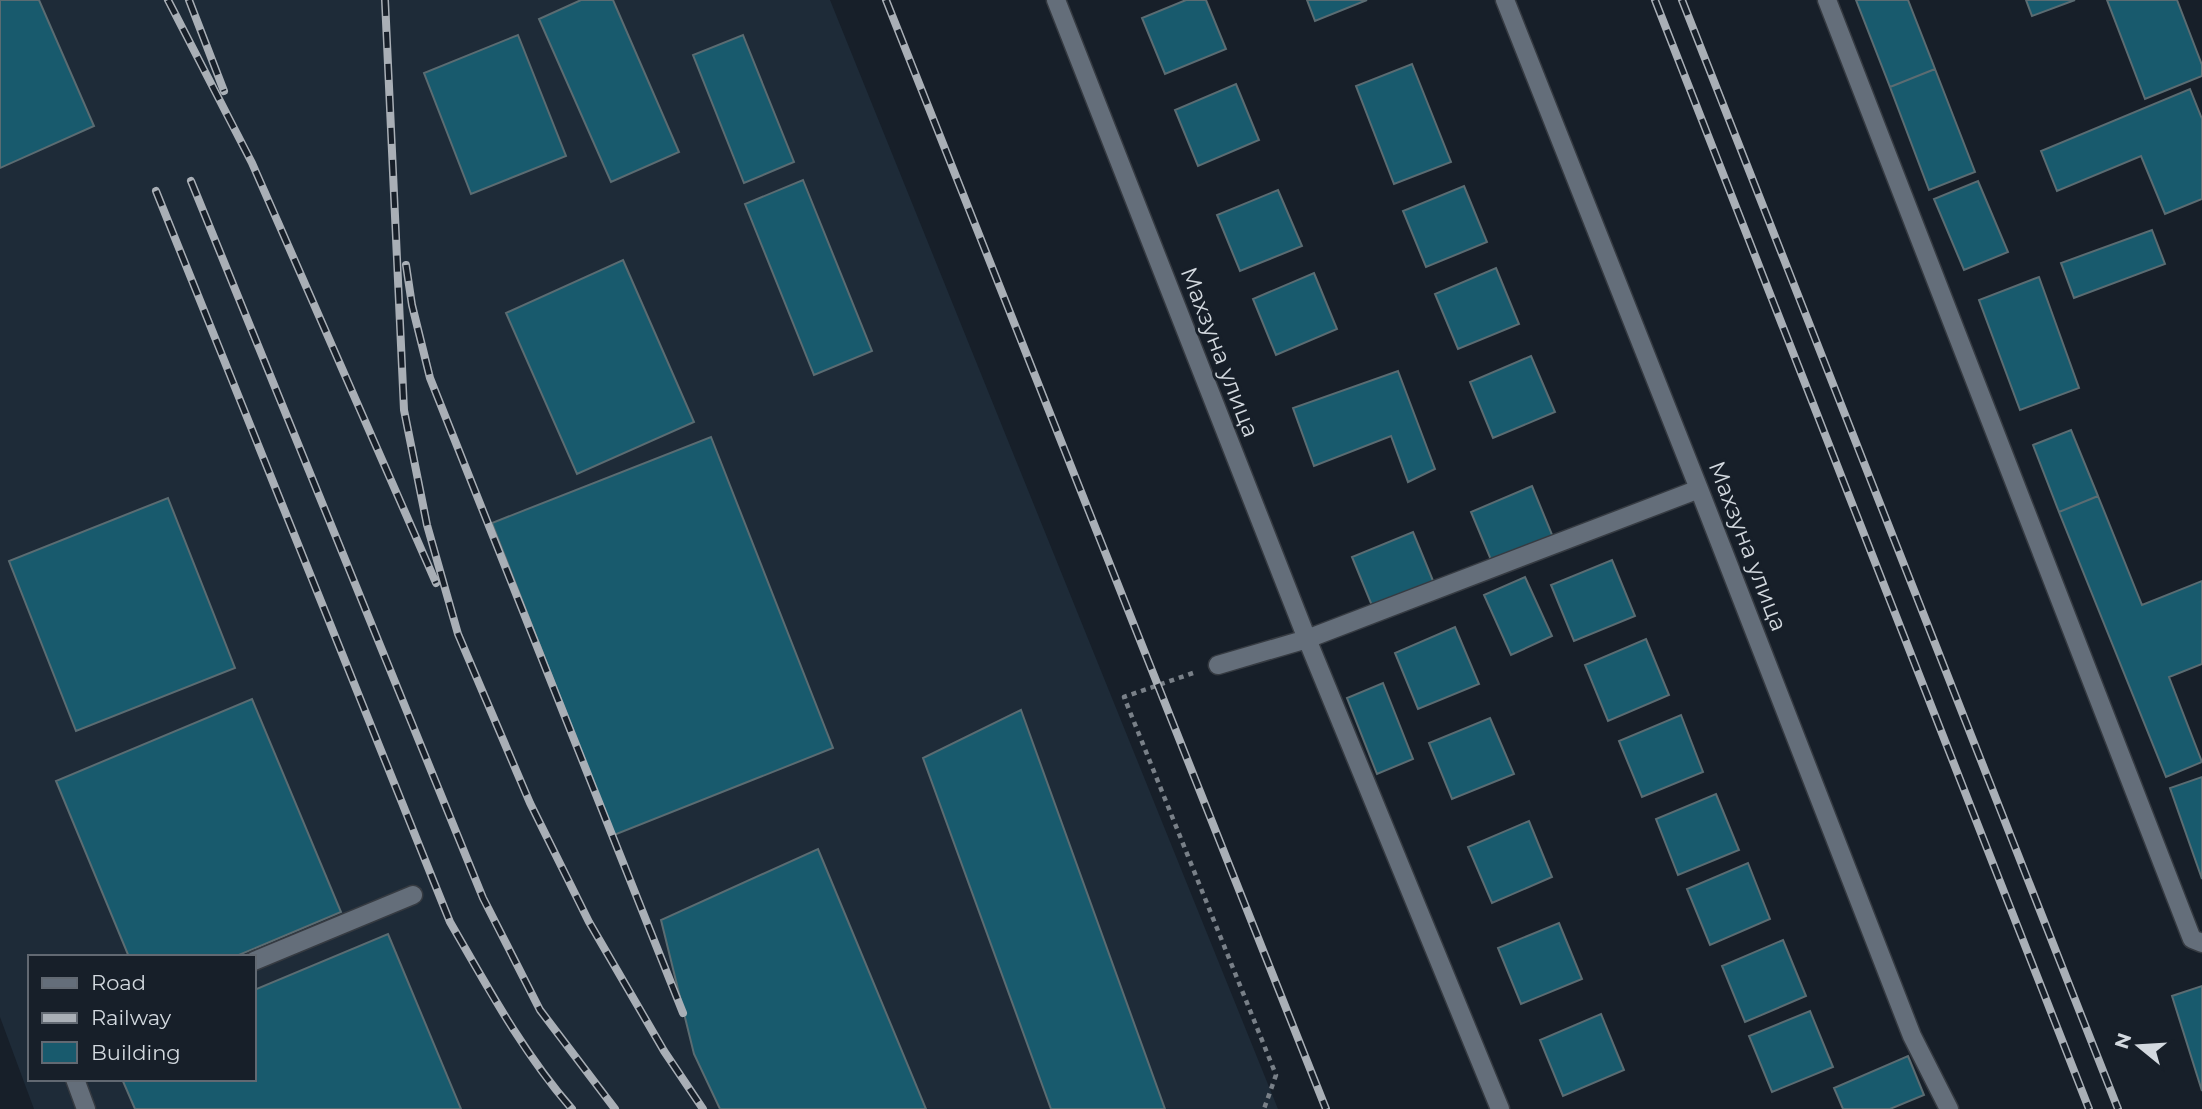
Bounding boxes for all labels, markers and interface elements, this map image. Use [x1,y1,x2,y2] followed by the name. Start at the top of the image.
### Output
[1175,263,1265,441] street label: Махзуна улица
[1703,457,1793,635] street label: Махзуна улица
[28,955,256,1081] legend
[91,970,146,995] text: Road
[91,1005,172,1030] text: Railway
[2104,1011,2174,1081] north arrow
[2110,1030,2137,1052] text: N
[91,1040,181,1065] text: Building

